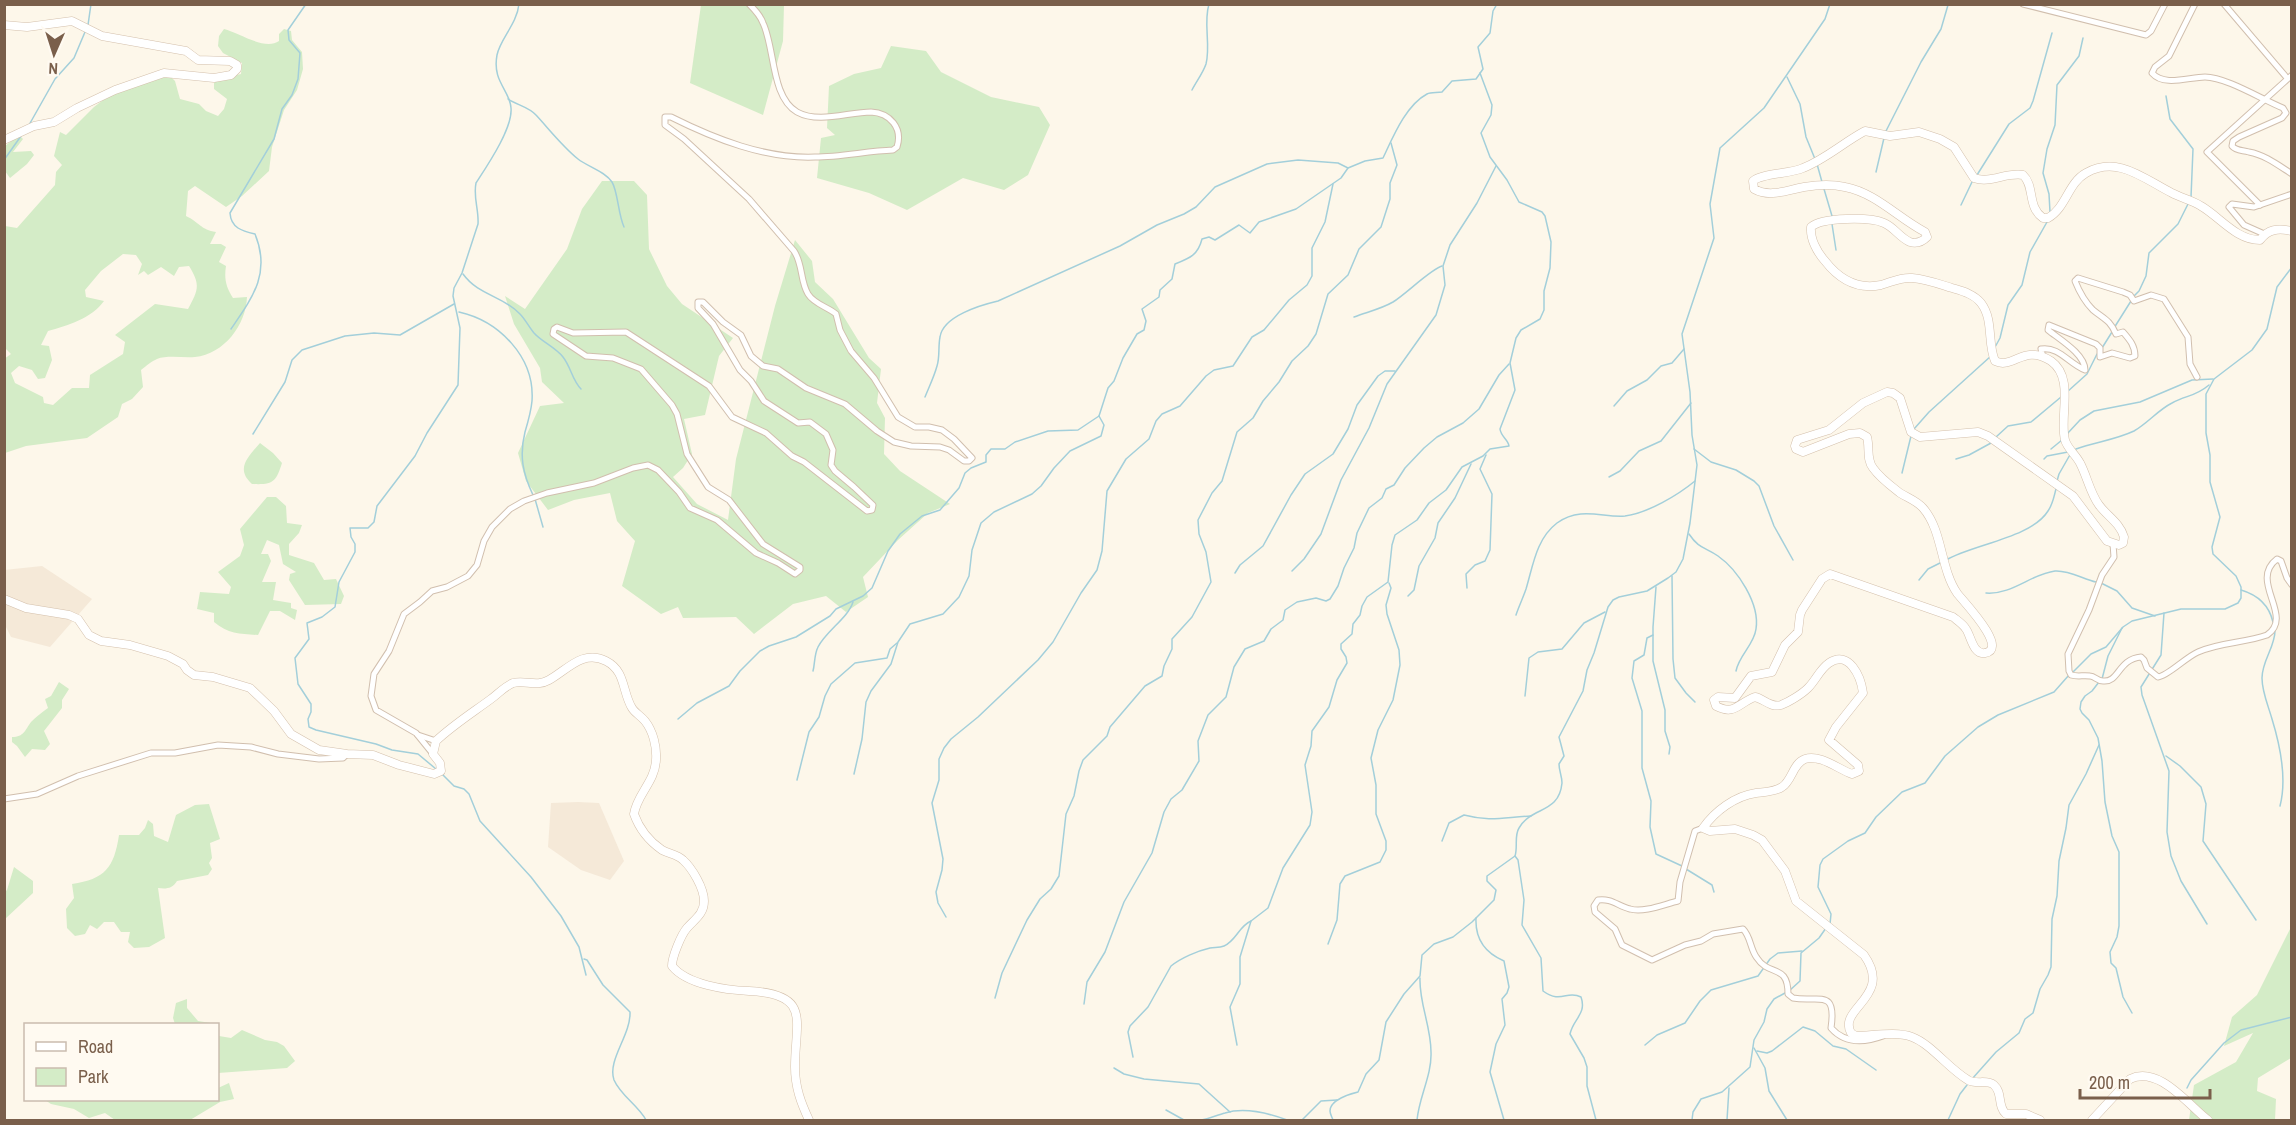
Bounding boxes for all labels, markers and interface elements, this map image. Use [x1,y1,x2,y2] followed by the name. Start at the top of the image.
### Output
[24,24,84,84] north arrow
[48,58,59,80] text: N
[24,1023,219,1101] legend
[78,1034,113,1059] text: Road
[2080,1062,2210,1100] scale bar
[78,1064,109,1089] text: Park
[2089,1070,2130,1095] text: 200 m

